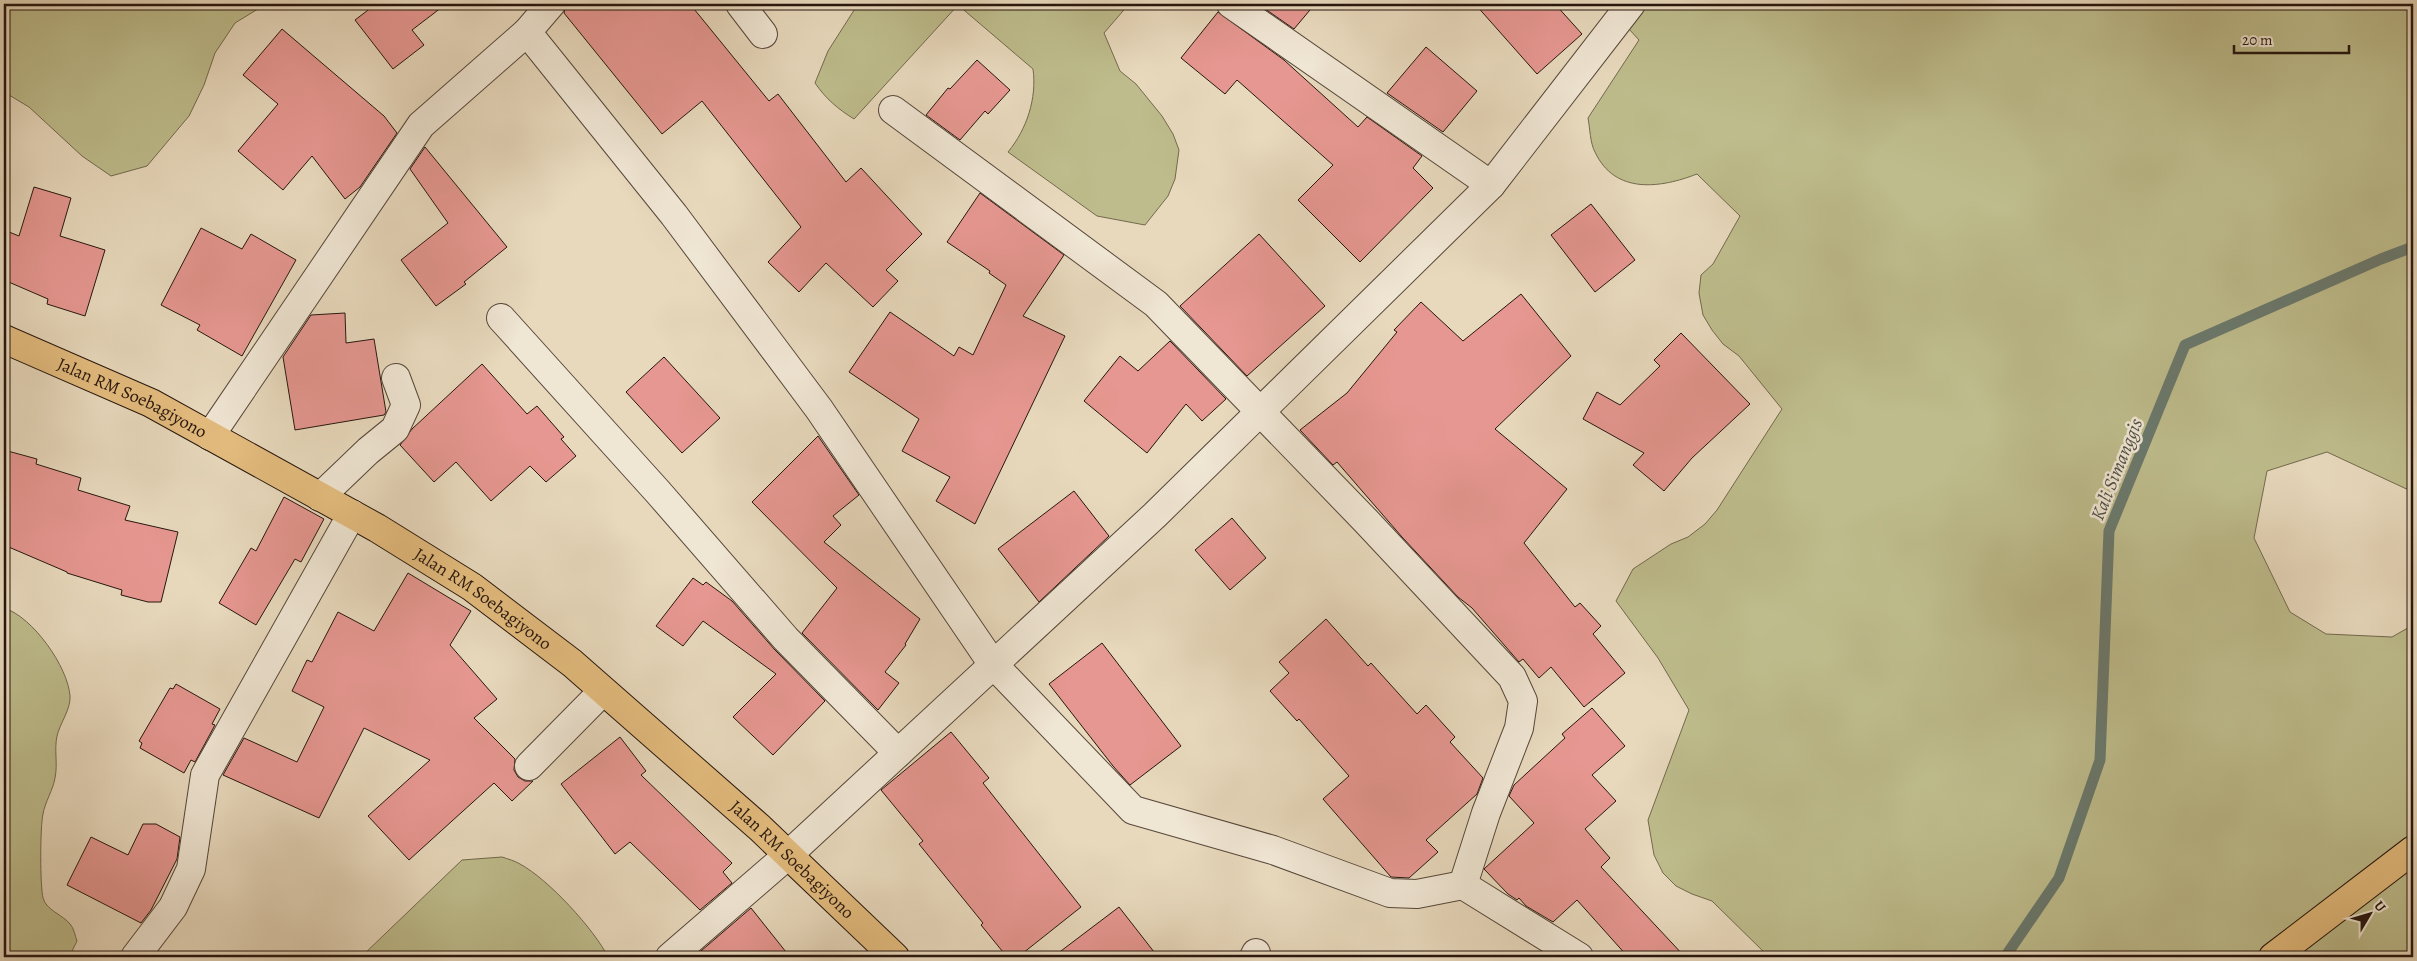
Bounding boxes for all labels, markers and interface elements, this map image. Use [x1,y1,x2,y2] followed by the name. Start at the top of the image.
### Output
[2234,22,2350,54] scale bar
[2242,30,2273,50] text: 20 m
[54,352,211,444] street label: Jalan RM Soebagiyono
[2085,414,2149,524] water label: Kali Simanggis
[410,542,557,655] street label: Jalan RM Soebagiyono
[724,795,860,924] street label: Jalan RM Soebagiyono
[2344,888,2394,938] north arrow
[2370,897,2390,916] text: U

